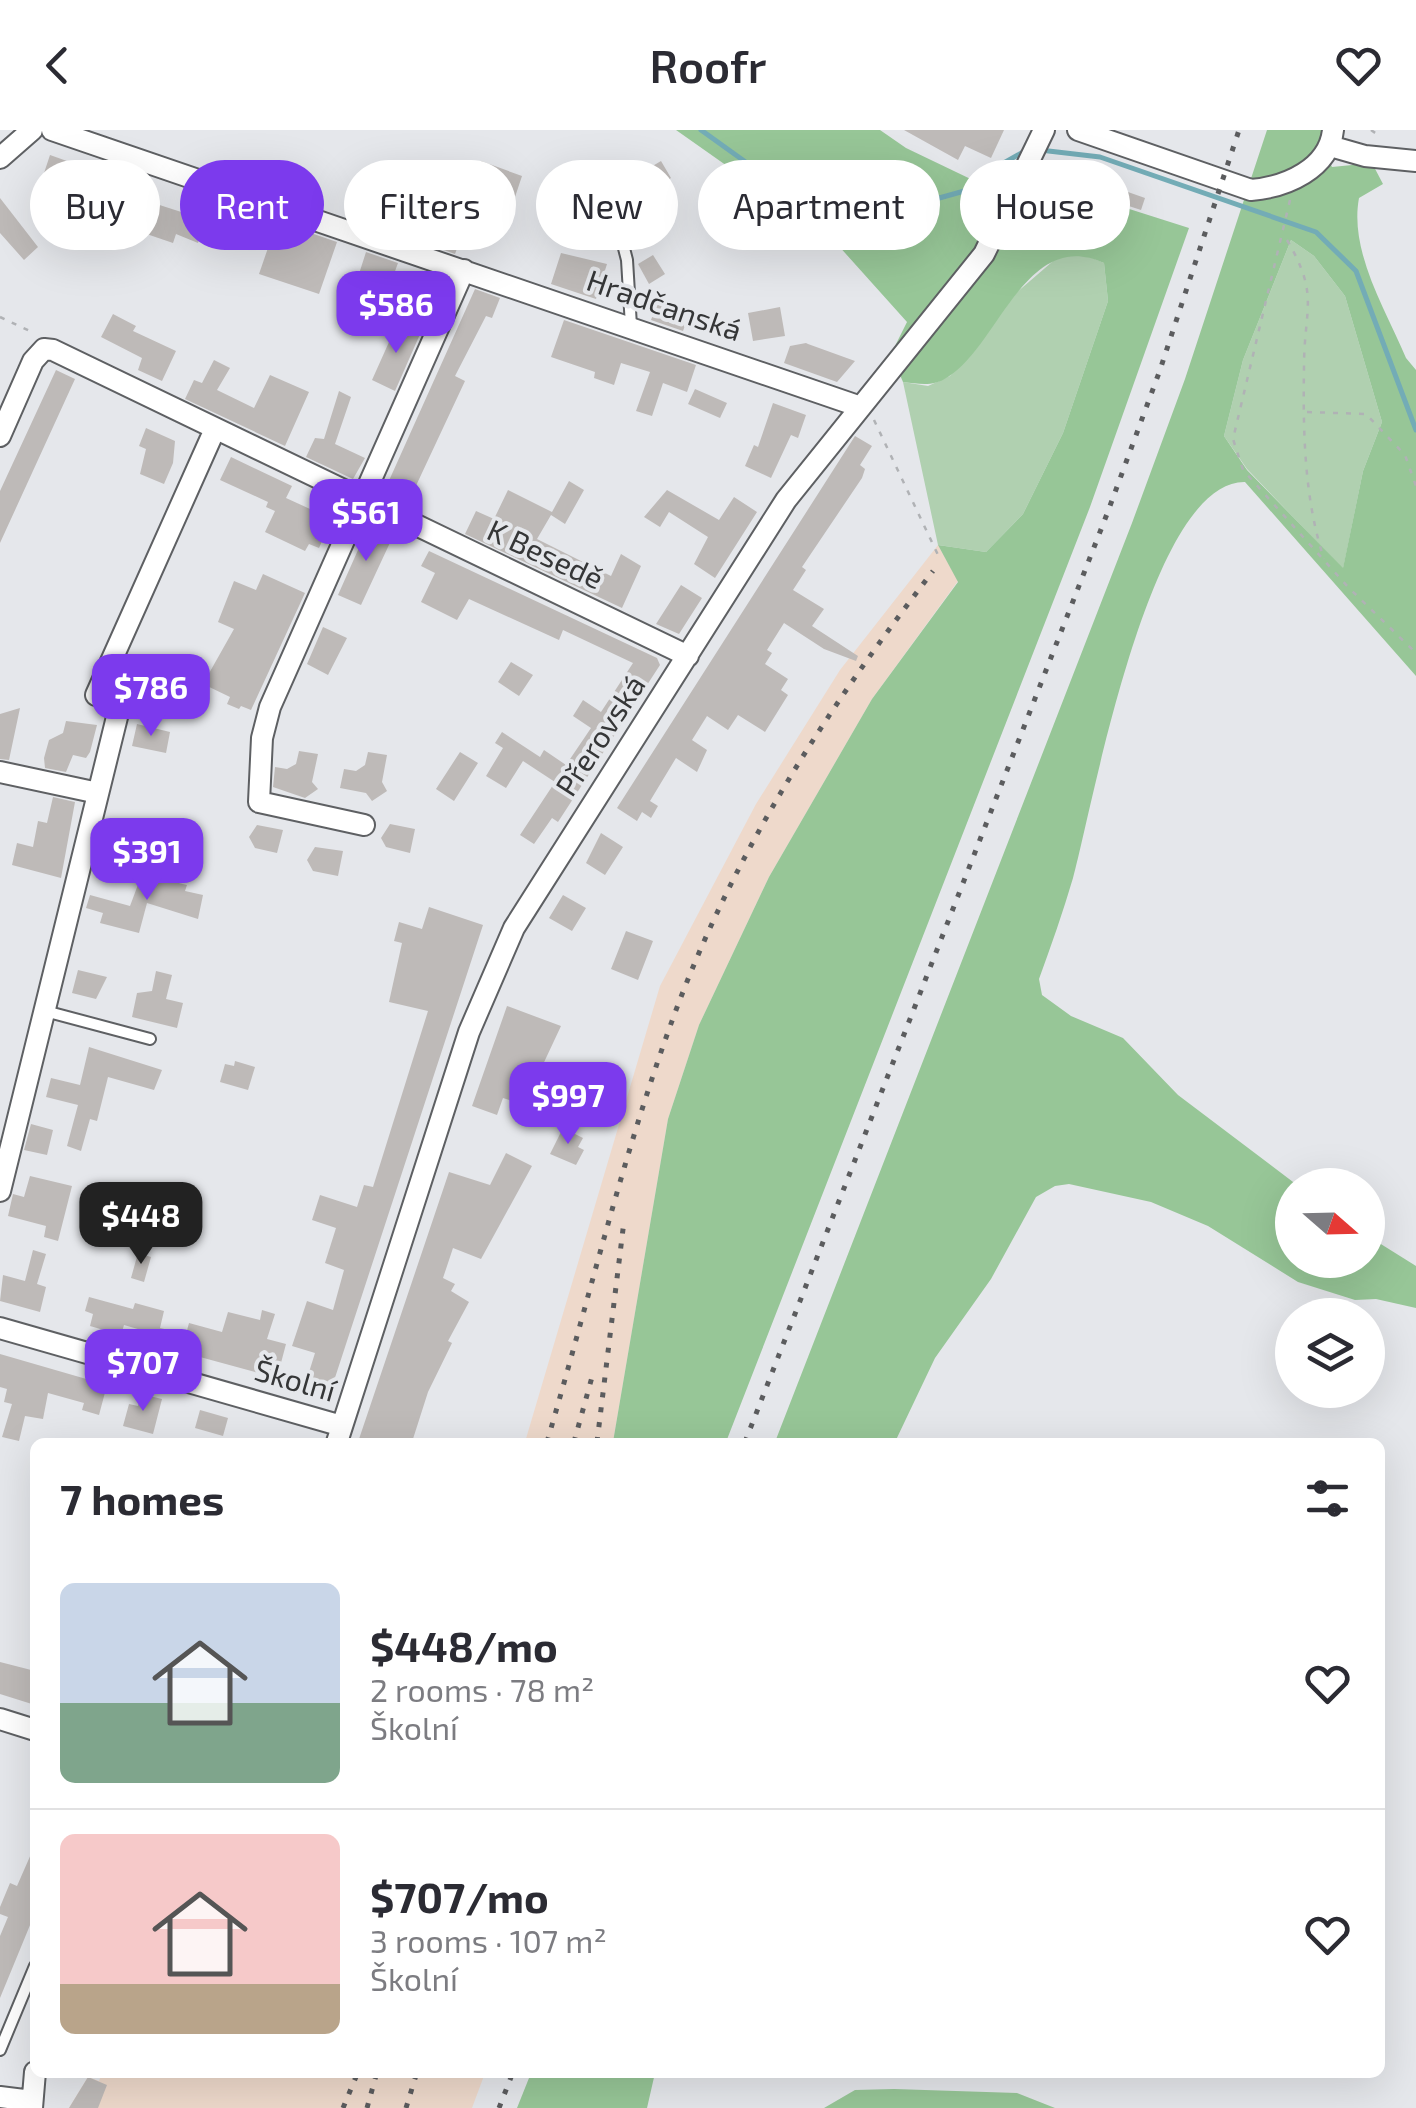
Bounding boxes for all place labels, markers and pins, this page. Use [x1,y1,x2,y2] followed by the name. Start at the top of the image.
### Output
[337,271,455,356] pin: $586
[307,479,425,564] pin: $561
[92,654,210,739] pin: $786
[88,818,206,903] pin: $391
[509,1062,627,1147] pin: $997
[82,1182,200,1267] pin: $448
[84,1329,202,1414] pin: $707

